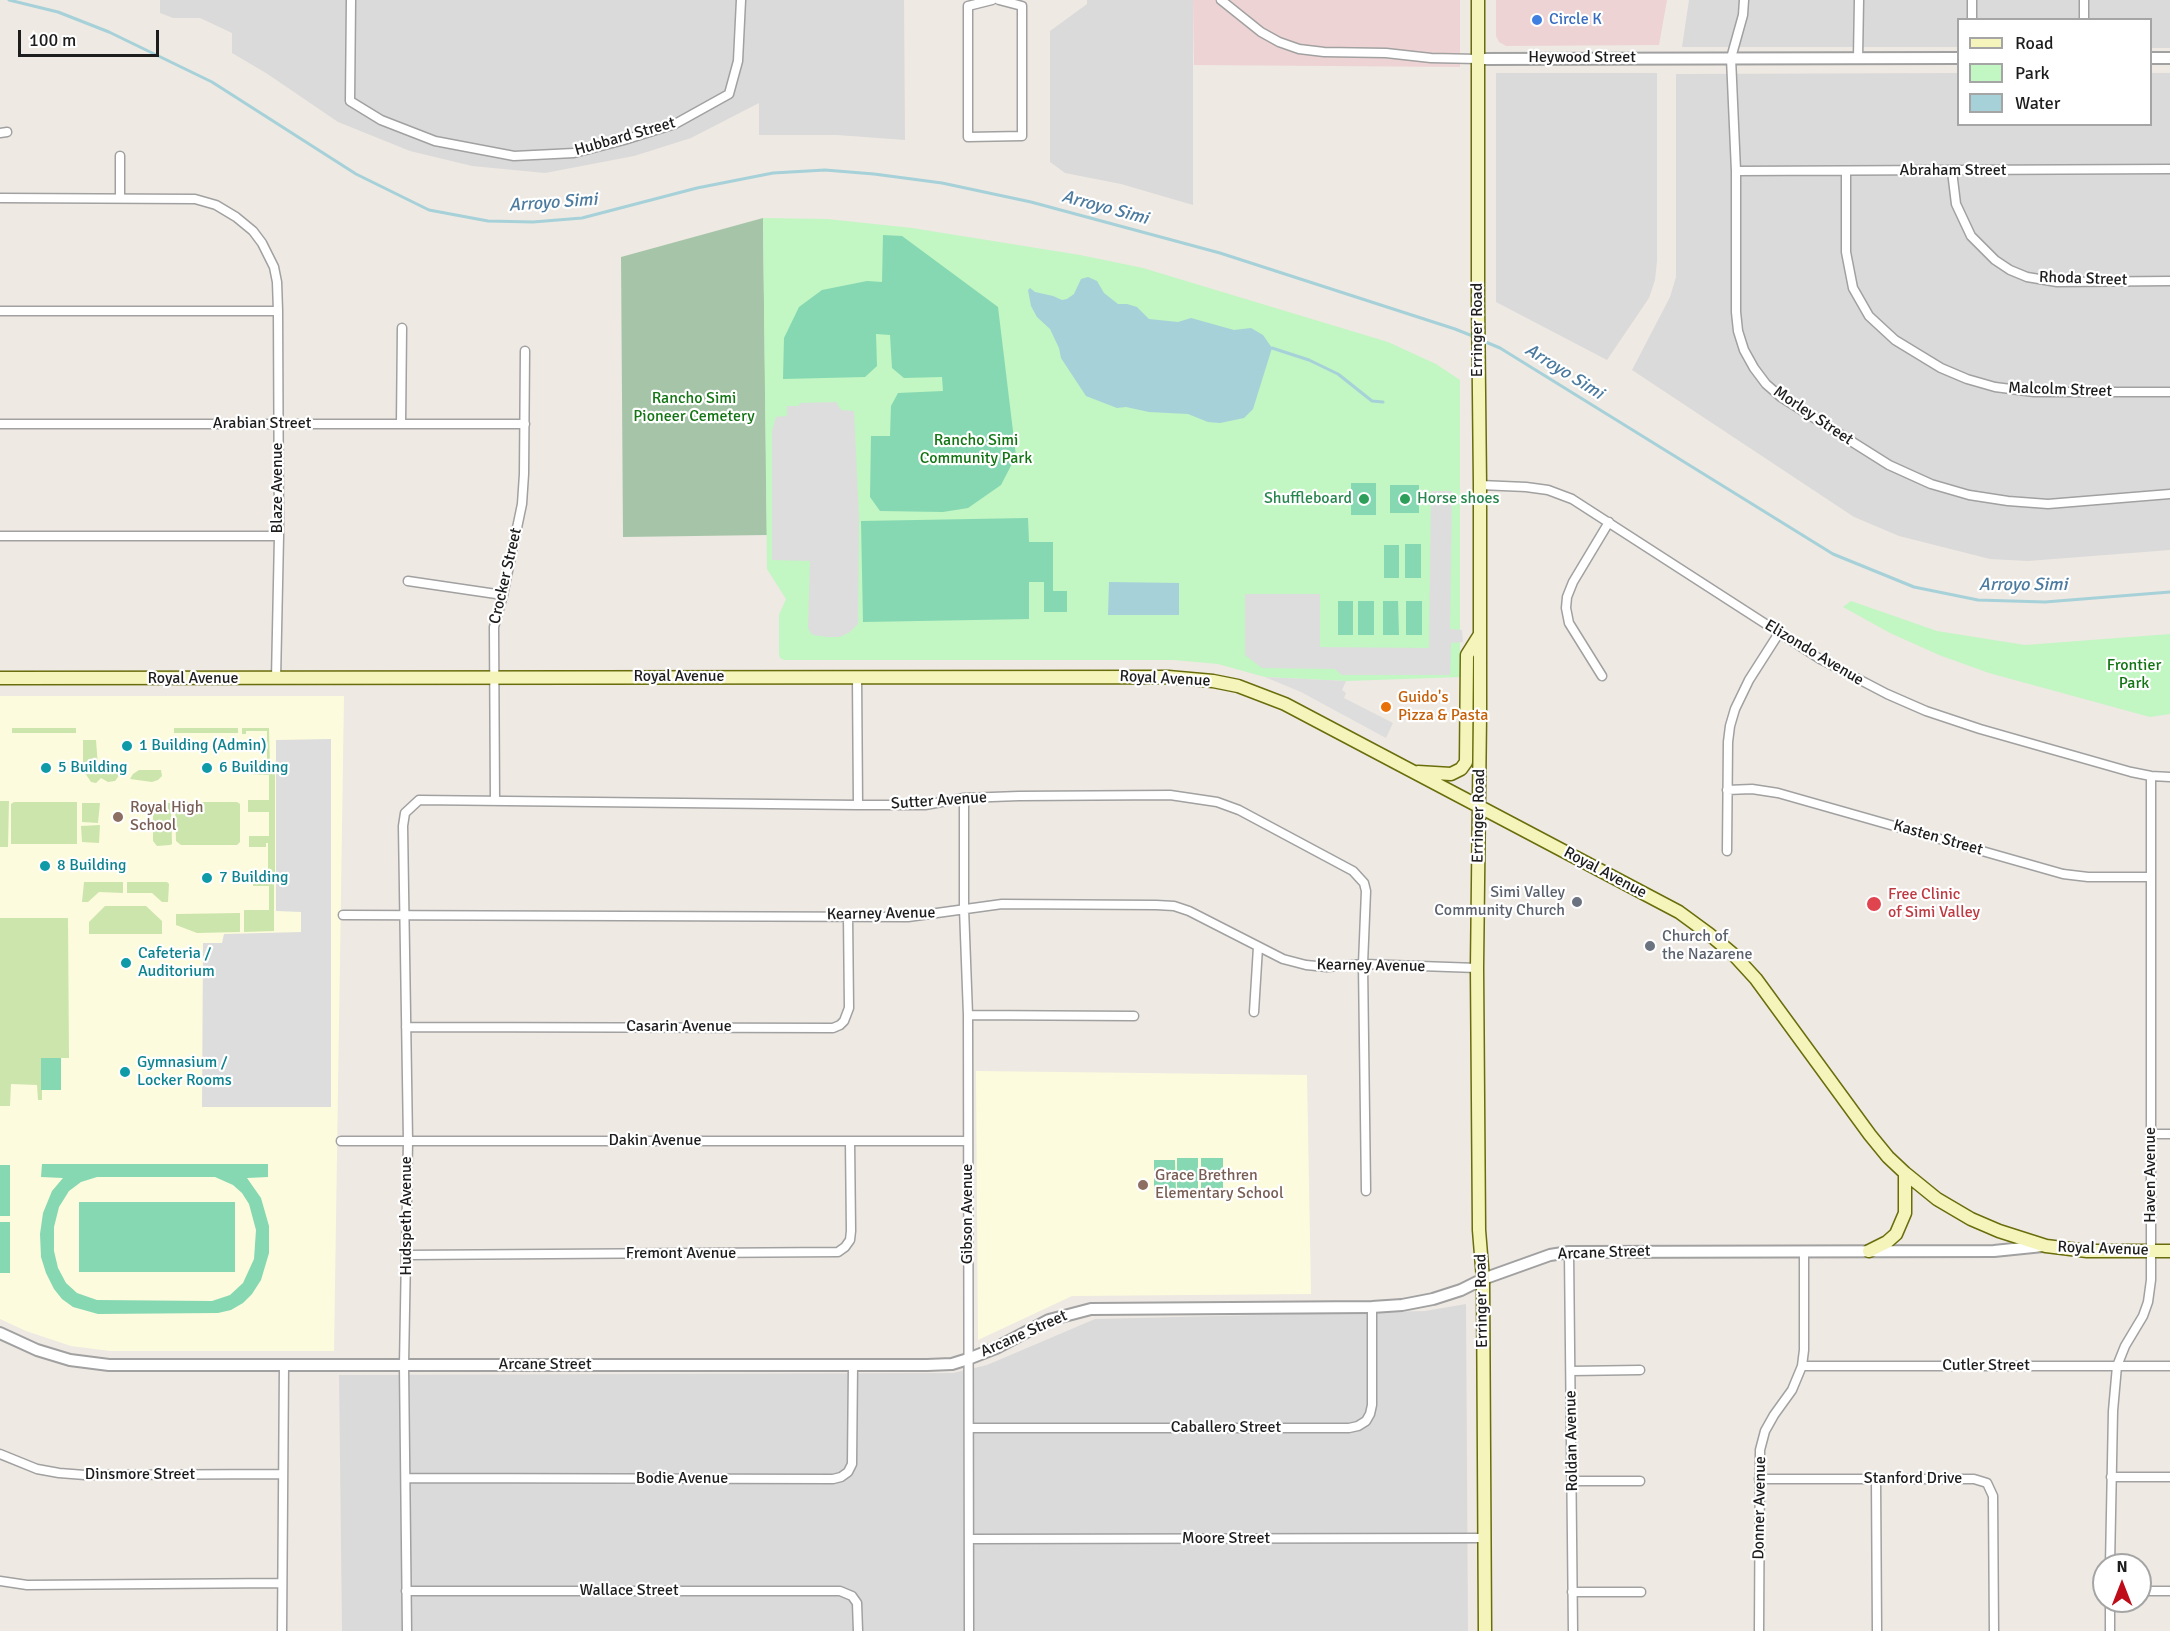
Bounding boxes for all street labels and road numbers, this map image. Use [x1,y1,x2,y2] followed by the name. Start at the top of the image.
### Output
[1528,48,1636,68] street label: Heywood Street
[572,113,678,161] street label: Hubbard Street
[1900,161,2006,181] street label: Abraham Street
[2038,268,2128,290] street label: Rhoda Street
[1468,283,1488,377] street label: Erringer Road
[2008,379,2112,401] street label: Malcolm Street
[1769,382,1857,450] street label: Morley Street
[213,414,311,434] street label: Arabian Street
[268,442,288,534] street label: Blaze Avenue
[486,526,526,626] street label: Crocker Street
[1761,616,1867,690] street label: Elizondo Avenue
[633,667,725,687] street label: Royal Avenue
[1119,667,1211,691] street label: Royal Avenue
[147,669,239,689] street label: Royal Avenue
[1469,769,1489,863] street label: Erringer Road
[890,788,988,814] street label: Sutter Avenue
[1891,816,1985,860] street label: Kasten Street
[1560,843,1650,903] street label: Royal Avenue
[826,903,936,925] street label: Kearney Avenue
[1316,955,1426,977] street label: Kearney Avenue
[626,1017,732,1037] street label: Casarin Avenue
[2141,1127,2161,1223] street label: Haven Avenue
[609,1131,701,1151] street label: Dakin Avenue
[397,1156,417,1276] street label: Hudspeth Avenue
[958,1164,978,1264] street label: Gibson Avenue
[2057,1238,2149,1260] street label: Royal Avenue
[1557,1242,1651,1264] street label: Arcane Street
[626,1244,736,1264] street label: Fremont Avenue
[1472,1254,1492,1348] street label: Erringer Road
[978,1306,1070,1362] street label: Arcane Street
[499,1355,591,1375] street label: Arcane Street
[1942,1356,2030,1376] street label: Cutler Street
[1562,1390,1582,1492] street label: Roldan Avenue
[1171,1418,1281,1438] street label: Caballero Street
[1749,1456,1771,1560] street label: Donner Avenue
[85,1465,195,1485] street label: Dinsmore Street
[636,1469,728,1489] street label: Bodie Avenue
[1864,1469,1962,1489] street label: Stanford Drive
[1182,1529,1270,1549] street label: Moore Street
[579,1581,679,1601] street label: Wallace Street

